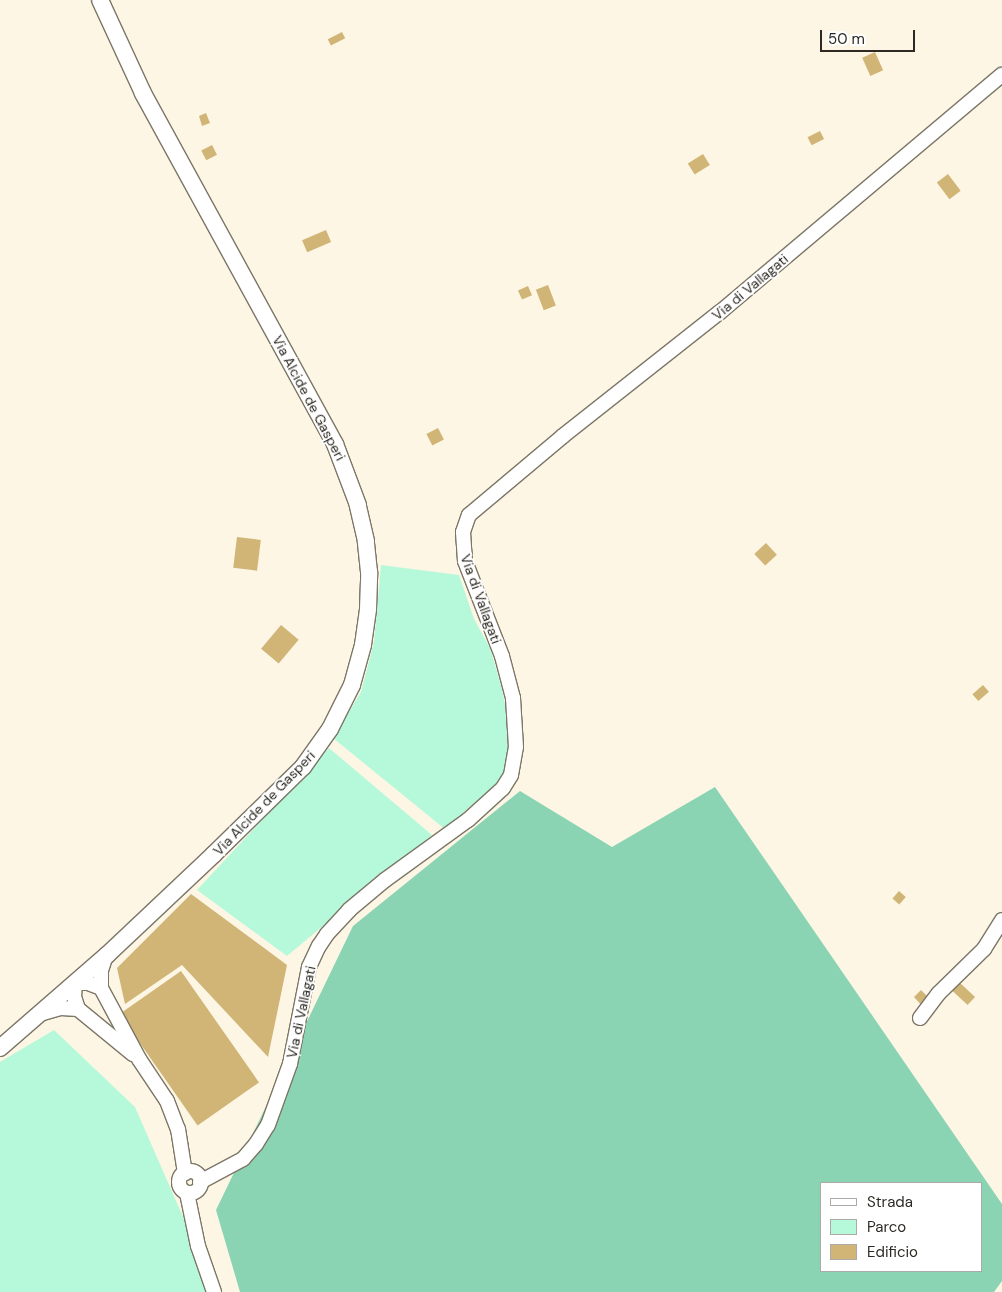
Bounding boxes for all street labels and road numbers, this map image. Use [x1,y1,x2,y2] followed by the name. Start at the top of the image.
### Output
[709,250,791,324] street label: Via di Vallagati
[269,333,349,463] street label: Via Alcide de Gasperi
[457,552,505,646] street label: Via di Vallagati
[210,747,318,859] street label: Via Alcide de Gasperi
[283,964,319,1060] street label: Via di Vallagati

